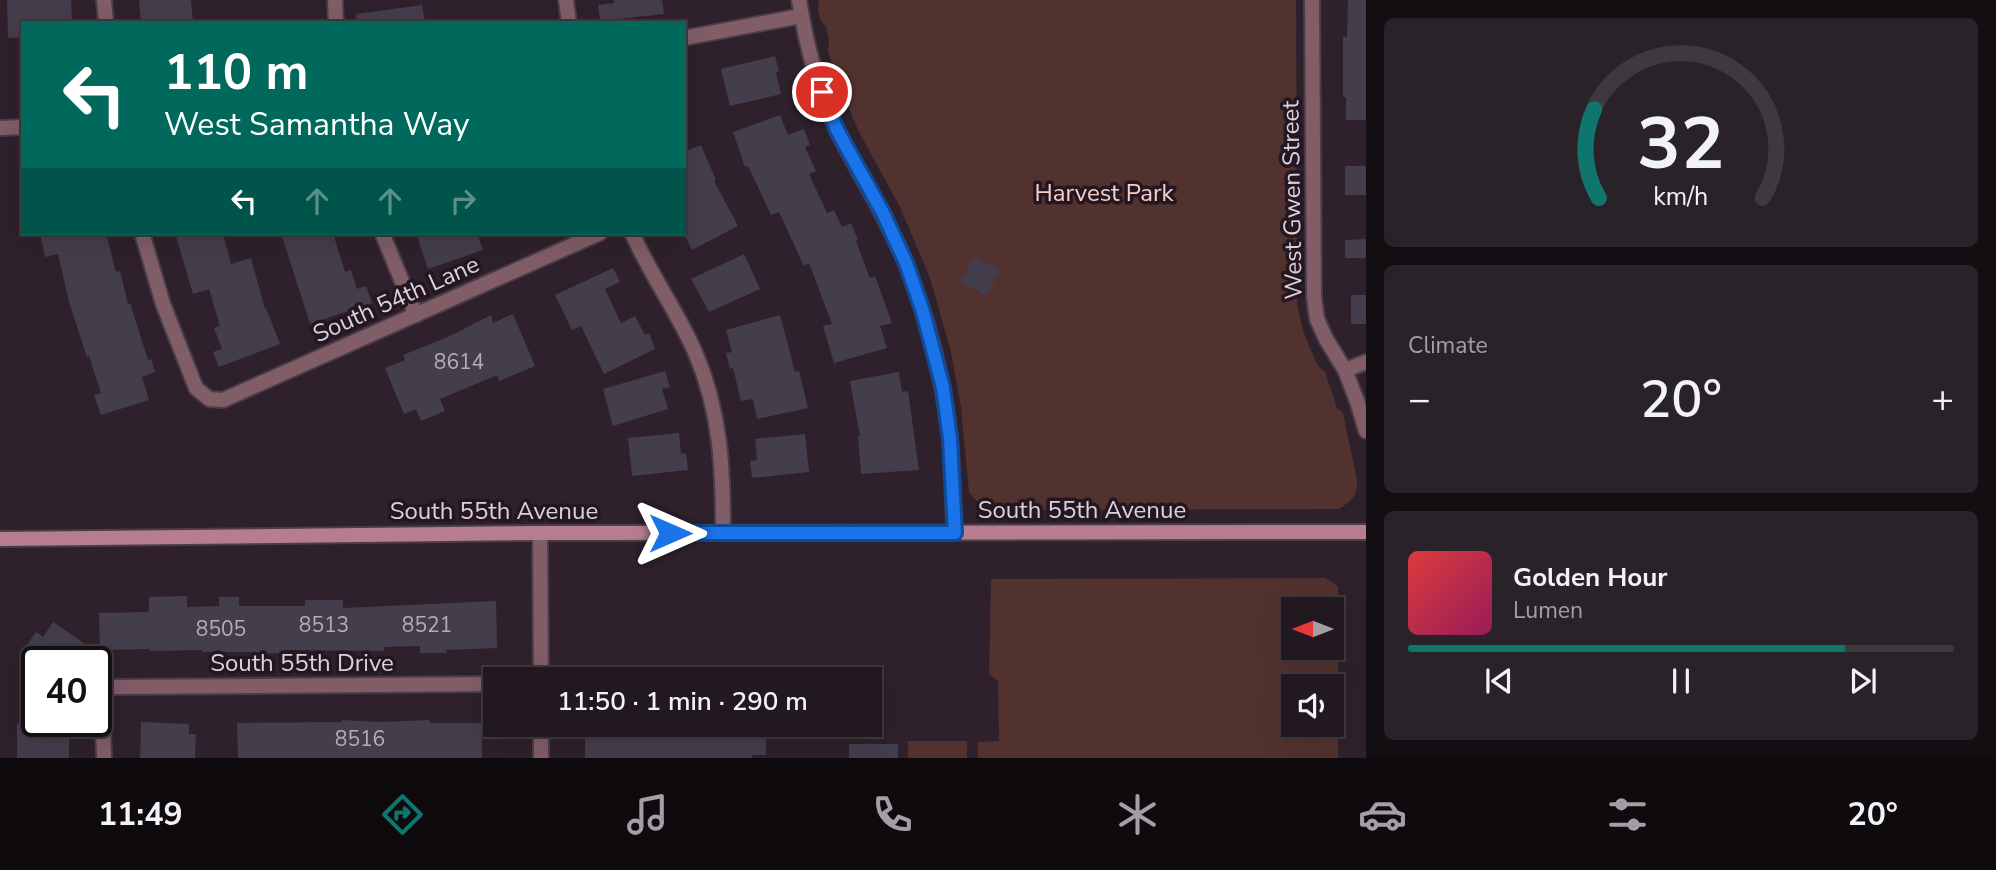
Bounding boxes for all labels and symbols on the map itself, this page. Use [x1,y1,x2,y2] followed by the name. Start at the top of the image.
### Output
[792,62,852,122] pin
[1274,100,1310,300] street label: West Gwen Street
[1034,177,1175,209] park label: Harvest Park
[308,248,484,350] street label: South 54th Lane
[434,348,484,376] house number: 8614
[978,494,1186,526] street label: South 55th Avenue
[390,495,598,527] street label: South 55th Avenue
[633,496,707,570] position arrow
[1281,597,1344,660] north arrow
[299,611,349,639] house number: 8513
[402,611,452,639] house number: 8521
[196,615,246,643] house number: 8505
[21,646,112,737] speed limit sign: 40
[210,647,394,679] street label: South 55th Drive
[335,725,385,753] house number: 8516

